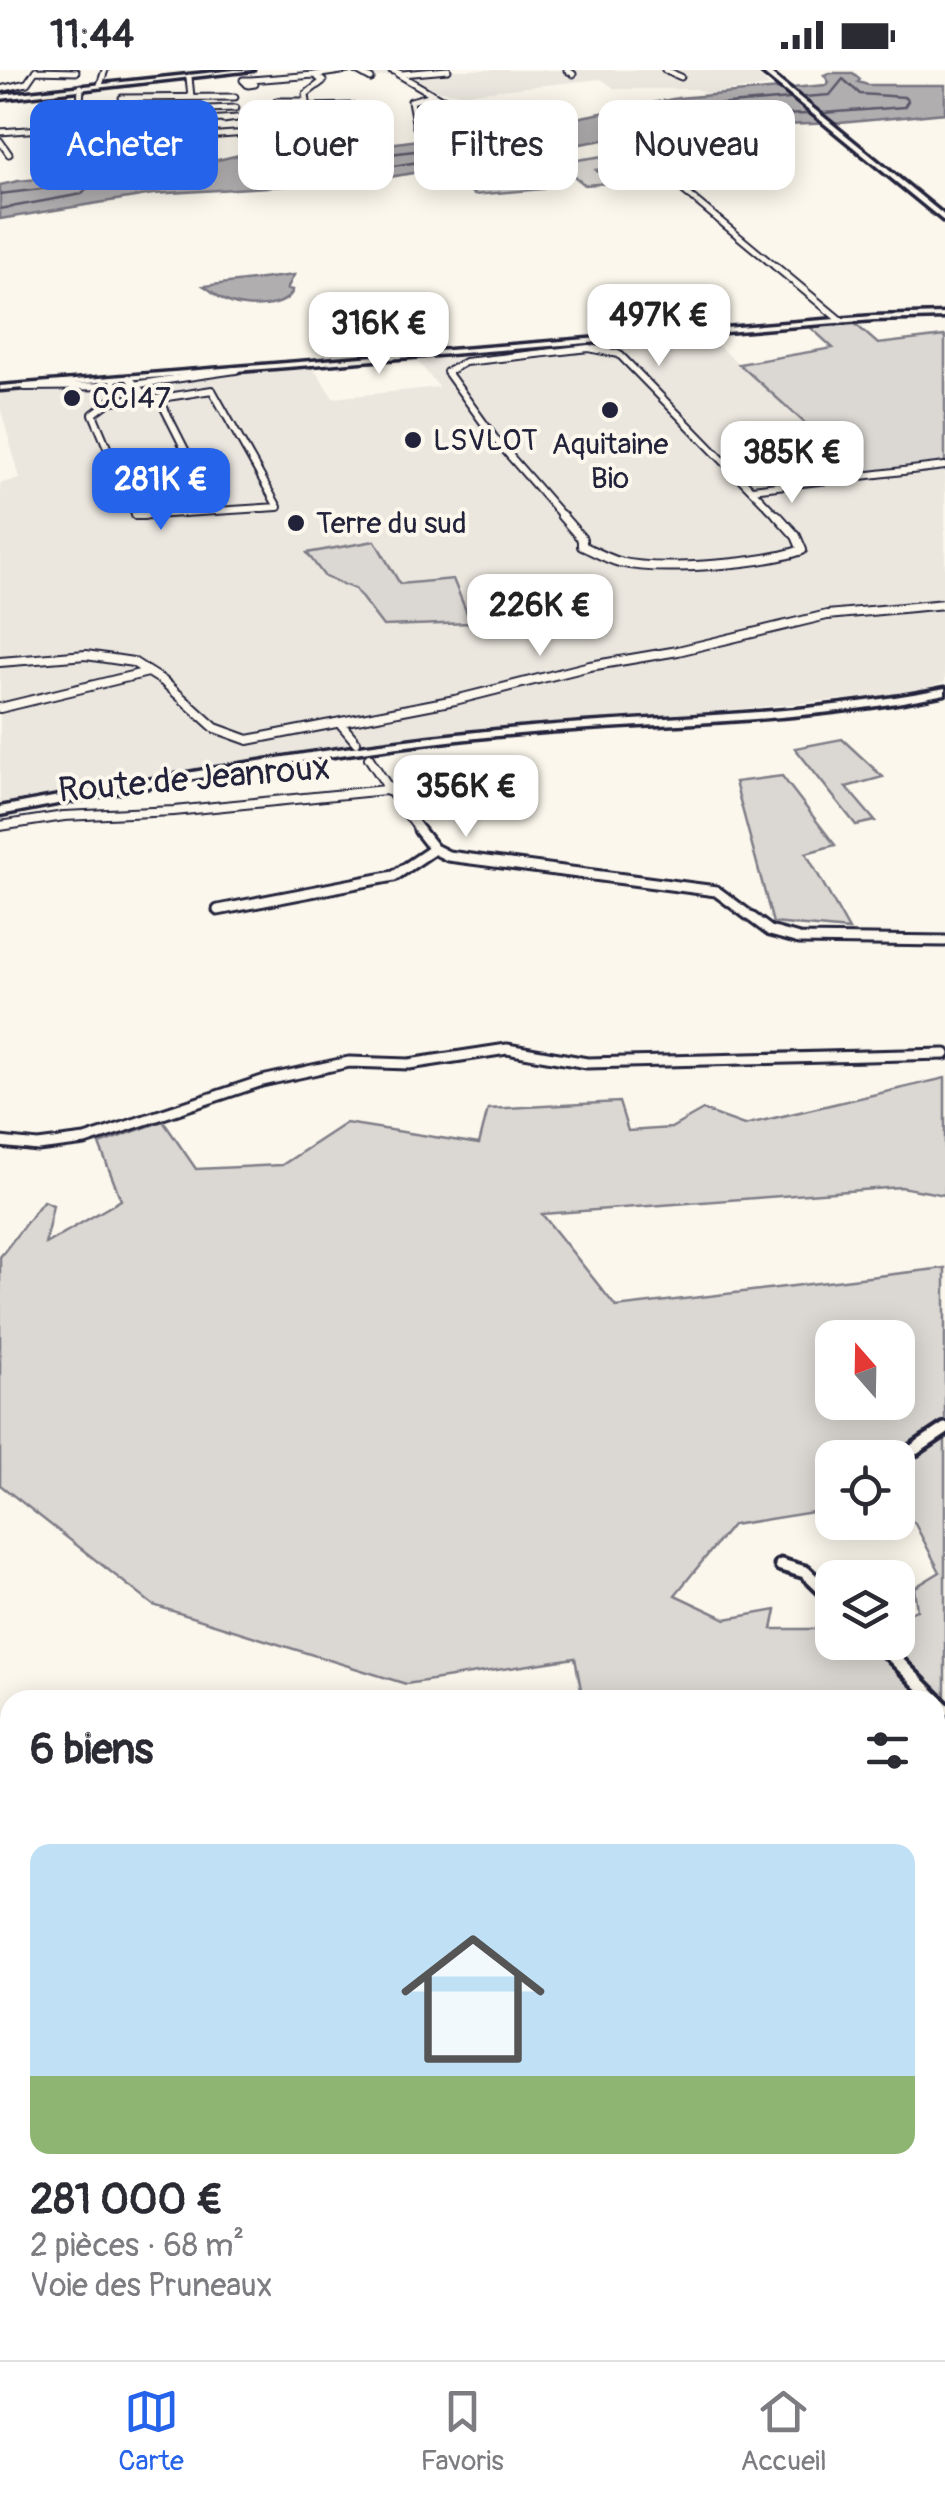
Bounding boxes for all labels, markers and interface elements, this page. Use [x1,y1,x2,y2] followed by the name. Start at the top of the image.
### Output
[50,11,134,59] text: 11:44
[30,100,218,190] chip: Acheter
[238,100,394,190] chip: Louer
[414,100,578,190] chip: Filtres
[598,100,795,190] chip: Nouveau
[578,284,740,369] pin: 497K €
[298,292,460,377] pin: 316K €
[609,296,709,336] text: 497K €
[331,304,427,344] text: 316K €
[92,380,171,417] place label: CCI47
[61,387,83,409] marker: CCI47
[599,399,621,421] marker: Aquitaine Bio
[711,421,873,506] pin: 385K €
[433,422,538,459] place label: LSVLOT
[552,426,669,497] place label: Aquitaine Bio
[402,429,424,451] marker: LSVLOT
[743,433,841,473] text: 385K €
[80,448,242,533] pin: 281K €
[114,460,208,500] text: 281K €
[316,505,467,542] place label: Terre du sud
[285,512,307,534] marker: Terre du sud
[459,574,621,659] pin: 226K €
[489,586,591,626] text: 226K €
[56,745,332,813] street label: Route de Jeanroux
[385,755,547,840] pin: 356K €
[415,767,517,807] text: 356K €
[815,1320,915,1420] north arrow
[815,1320,915,1660] map controls
[815,1440,915,1540] button: locate
[815,1560,915,1660] button: layers
[860,1723,915,1778] icon: filters
[30,1724,153,1776] text: 6 biens
[383,1909,563,2089] icon: home
[30,2174,223,2226] text: 281 000 €
[30,2226,244,2266] text: 2 pièces · 68 m²
[30,2266,273,2306] text: Voie des Pruneaux
[118,2384,184,2479] tab: Carte
[420,2384,504,2479] tab: Favoris
[740,2384,827,2479] tab: Accueil

